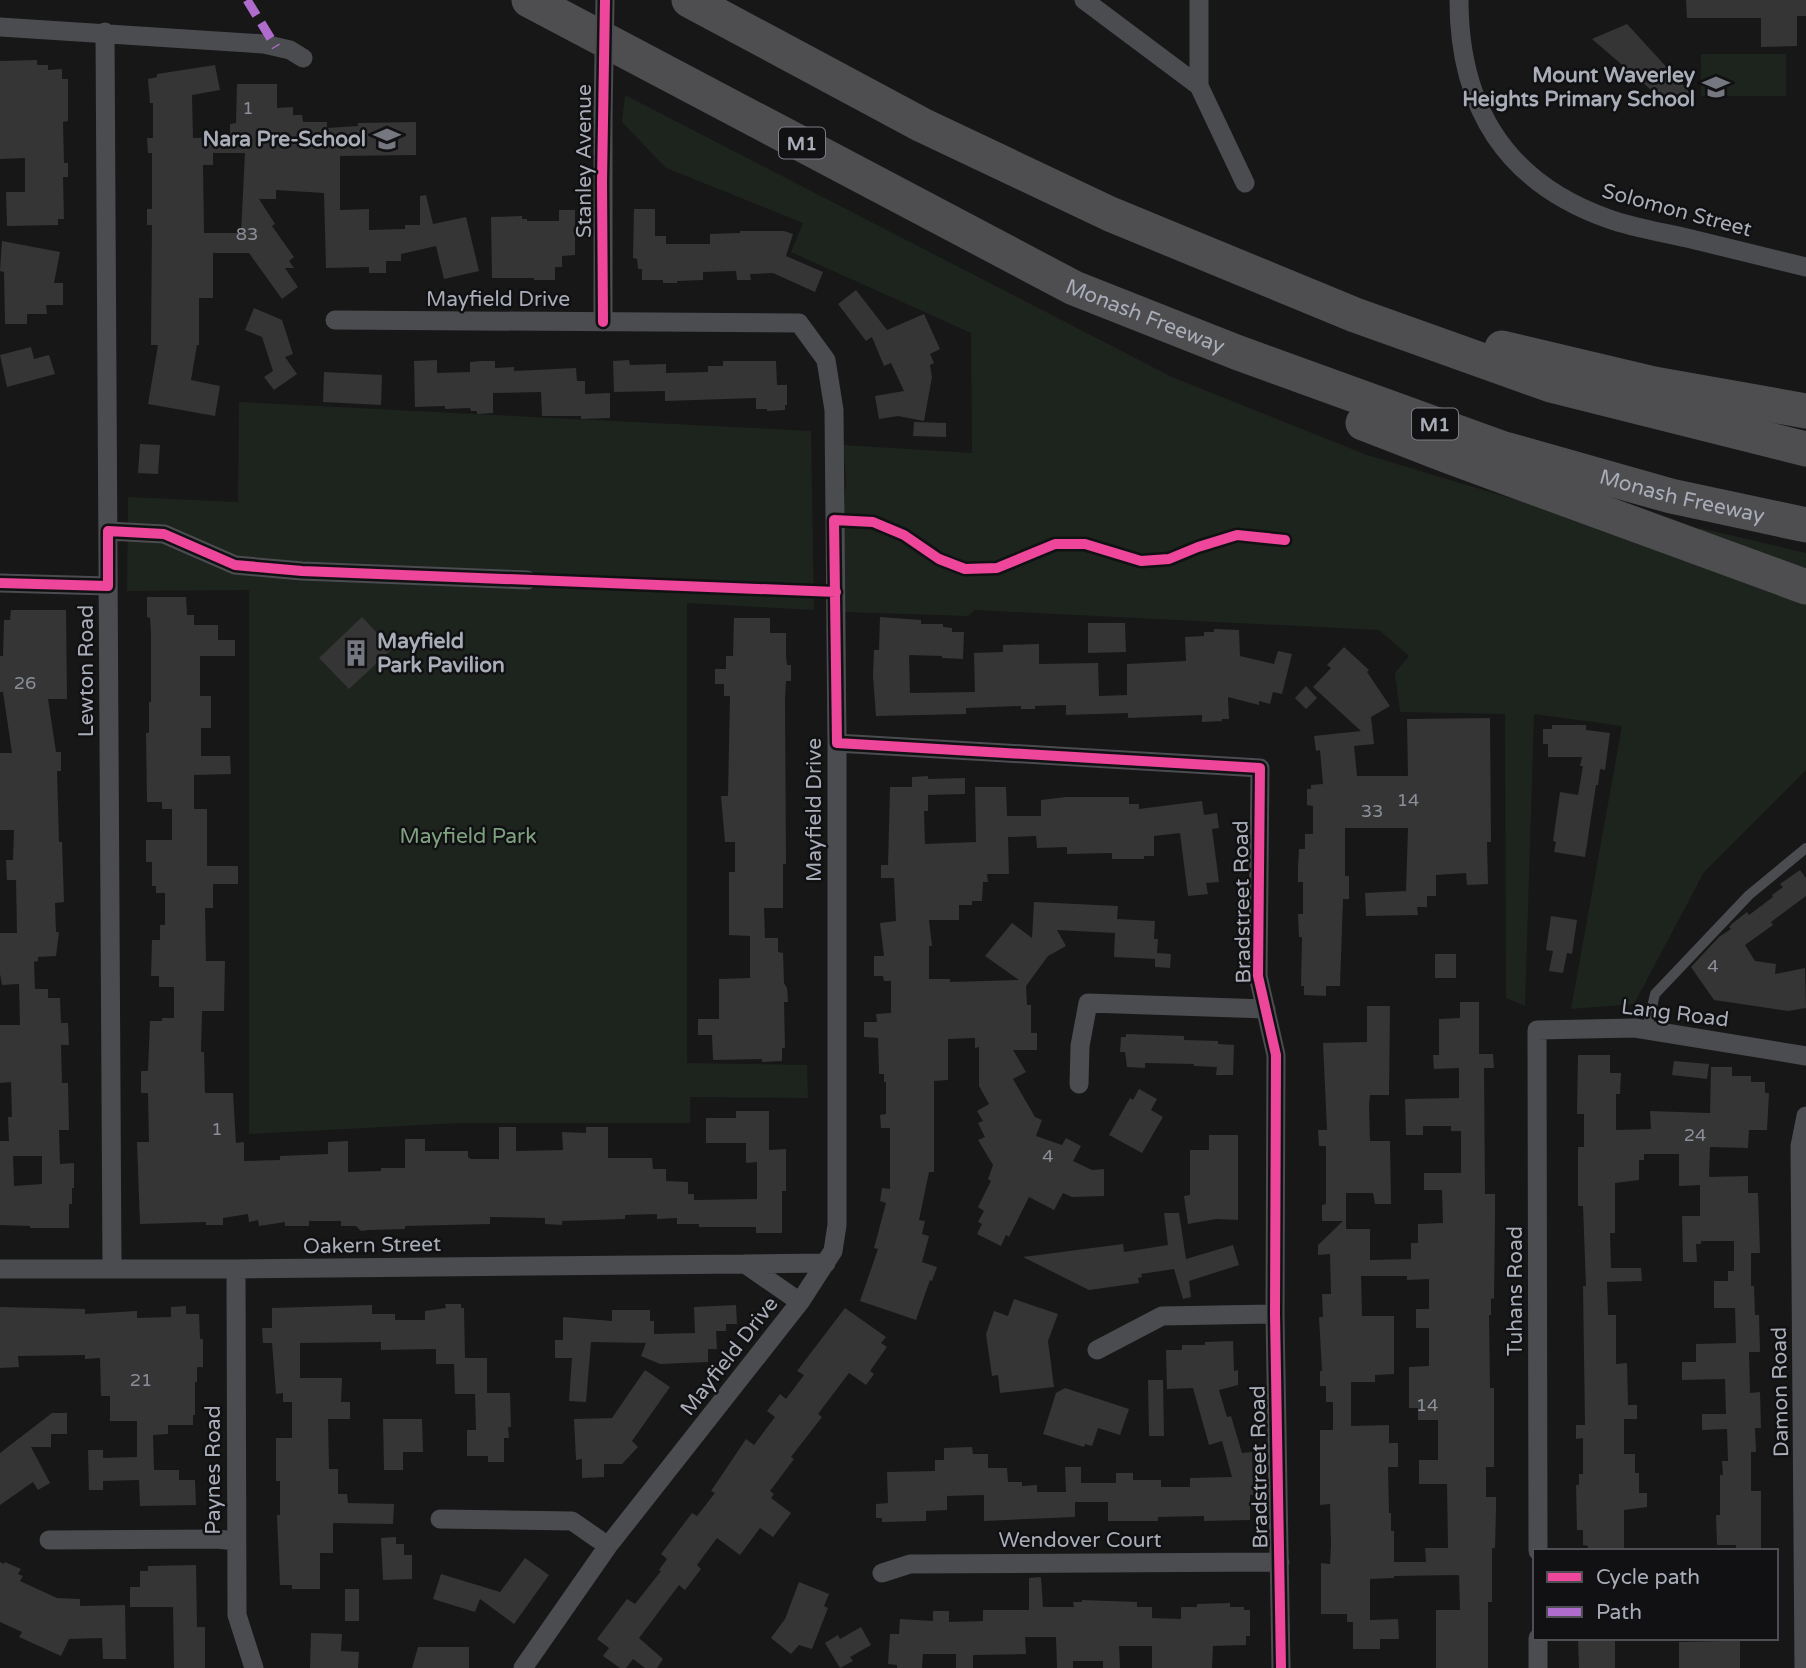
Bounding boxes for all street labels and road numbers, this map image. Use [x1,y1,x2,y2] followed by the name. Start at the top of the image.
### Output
[572,84,597,238] street label: Stanley Avenue
[779,127,825,158] road number: M1
[1599,178,1754,242] street label: Solomon Street
[1062,274,1228,359] street label: Monash Freeway
[426,287,570,312] street label: Mayfield Drive
[1412,408,1458,440] road number: M1
[1597,464,1767,529] street label: Monash Freeway
[74,605,99,737] street label: Lewton Road
[802,738,827,882] street label: Mayfield Drive
[1229,820,1256,984] street label: Bradstreet Road
[1620,994,1730,1032] street label: Lang Road
[1503,1226,1528,1356] street label: Tuhans Road
[303,1232,441,1259] street label: Oakern Street
[675,1292,784,1421] street label: Mayfield Drive
[1767,1327,1794,1457] street label: Damon Road
[1246,1385,1273,1549] street label: Bradstreet Road
[201,1405,226,1535] street label: Paynes Road
[998,1528,1162,1553] street label: Wendover Court

